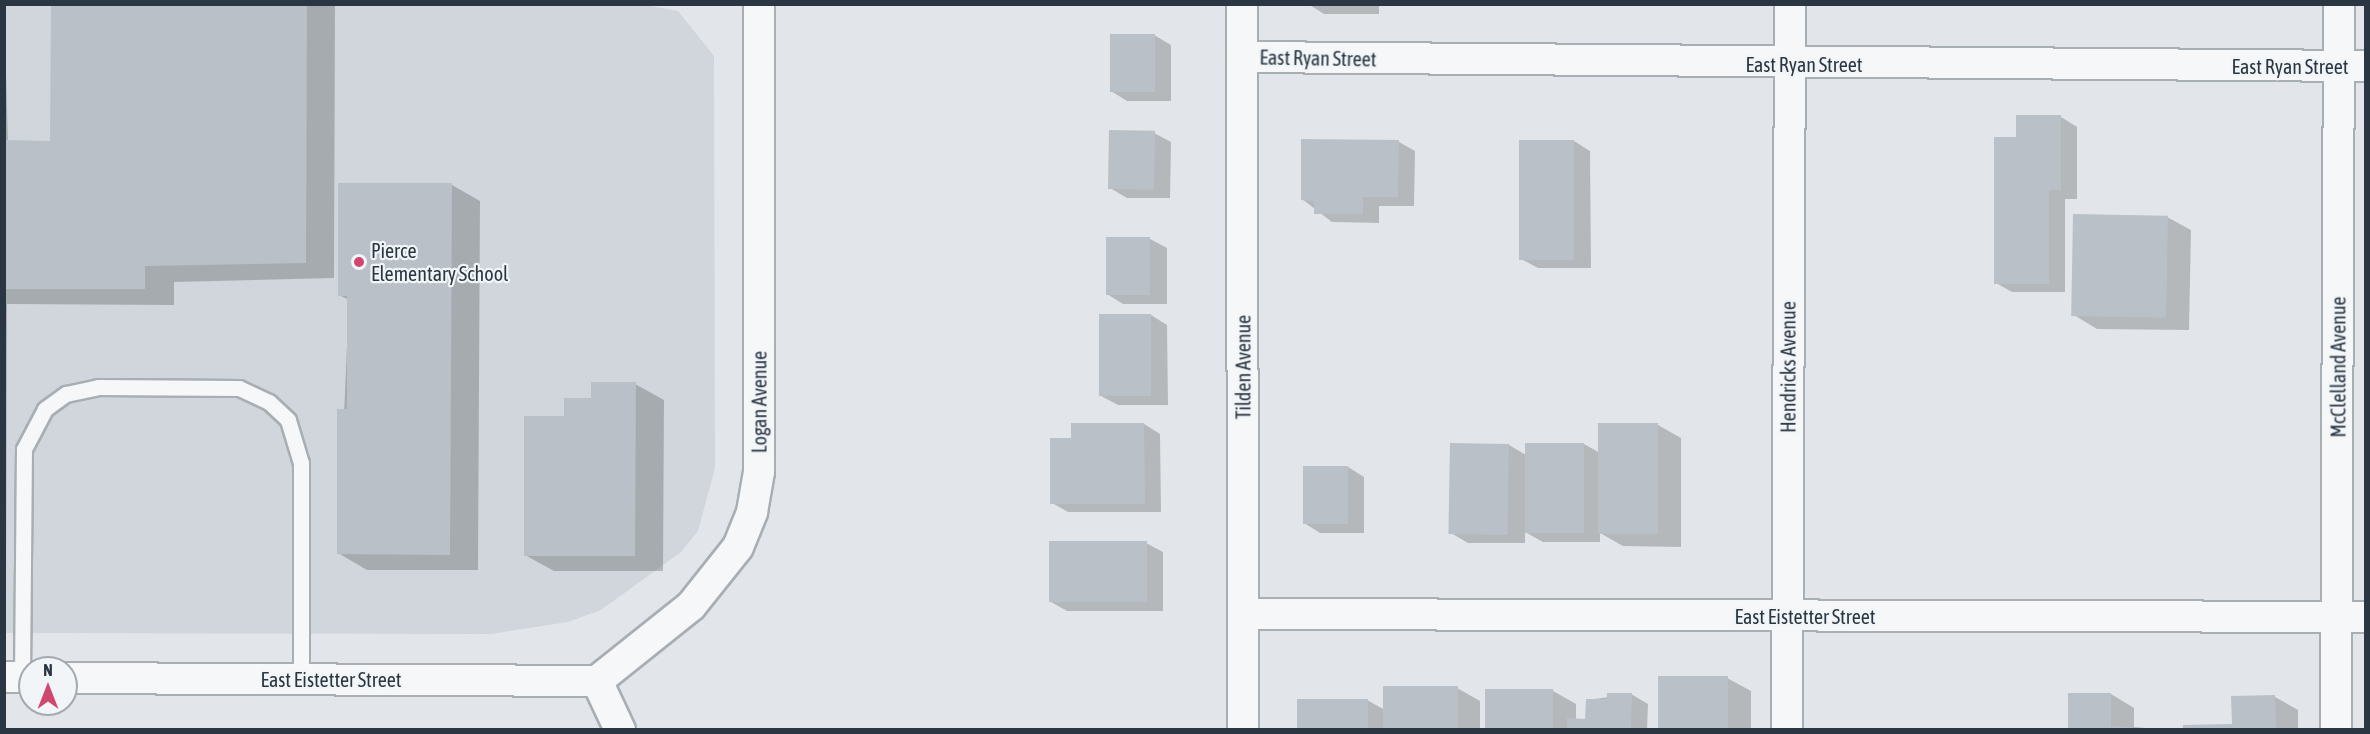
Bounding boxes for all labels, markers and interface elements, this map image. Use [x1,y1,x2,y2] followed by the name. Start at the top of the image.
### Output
[1259,45,1377,71] street label: East Ryan Street
[1745,52,1863,76] street label: East Ryan Street
[2231,54,2349,78] street label: East Ryan Street
[371,238,508,285] place label: Pierce Elementary School
[352,255,366,269] marker: Pierce Elementary School
[2326,296,2350,438] street label: McClelland Avenue
[1776,301,1800,433] street label: Hendricks Avenue
[1231,315,1255,419] street label: Tilden Avenue
[747,351,771,453] street label: Logan Avenue
[1734,604,1876,628] street label: East Eistetter Street
[18,656,78,716] north arrow
[43,661,53,679] text: N
[260,667,402,691] street label: East Eistetter Street

